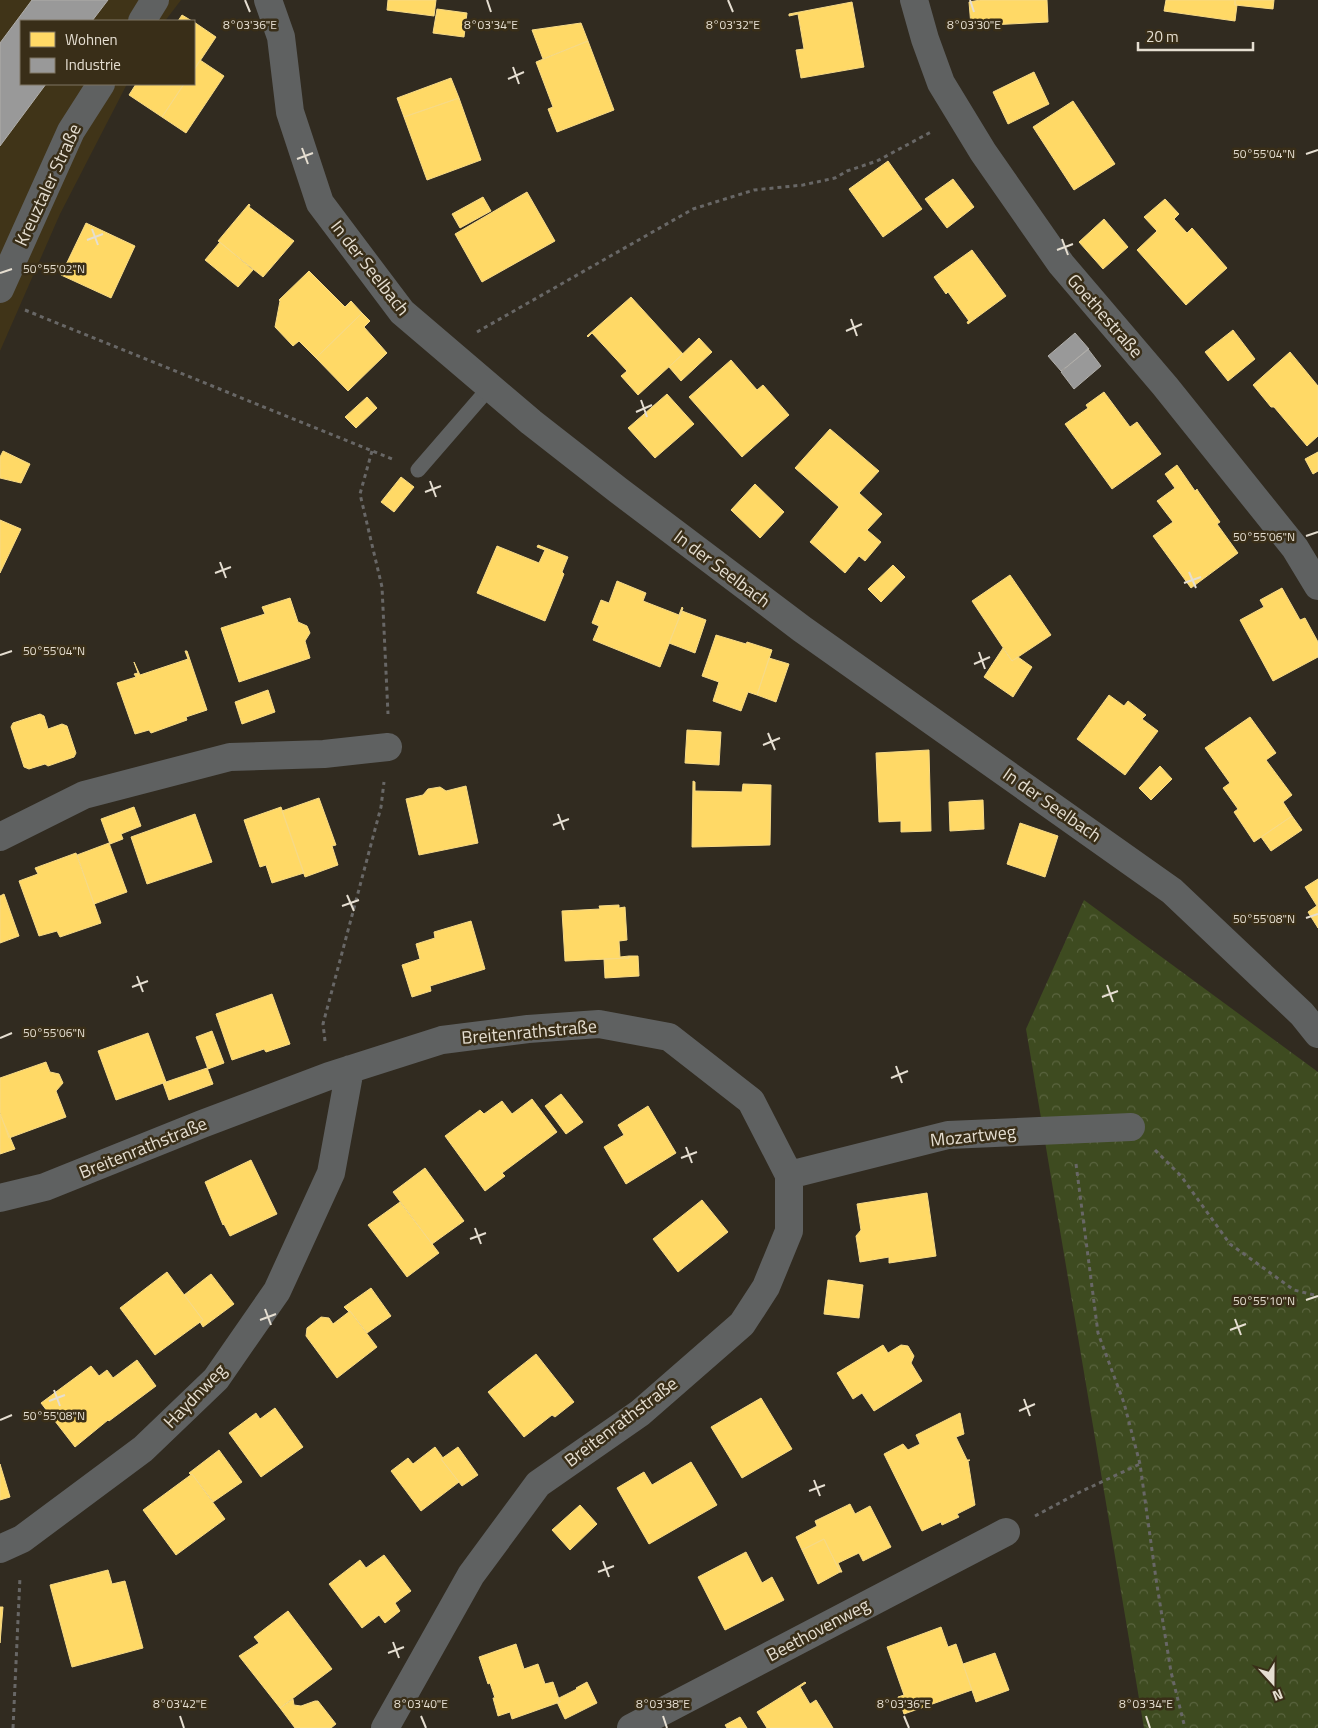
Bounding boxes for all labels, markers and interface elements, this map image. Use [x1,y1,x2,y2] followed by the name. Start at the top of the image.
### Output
[223,15,277,34] text: 8°03'36"E
[464,15,518,34] text: 8°03'34"E
[706,15,760,34] text: 8°03'32"E
[947,15,1001,34] text: 8°03'30"E
[20,20,195,85] legend
[1138,20,1253,52] scale bar
[1146,25,1179,48] text: 20 m
[65,28,118,51] text: Wohnen
[65,53,121,76] text: Industrie
[7,119,88,251] street label: Kreuztaler Straße
[1233,144,1295,163] text: 50°55'04"N
[324,214,416,321] street label: In der Seelbach
[23,259,85,278] text: 50°55'02"N
[1061,268,1150,364] street label: Goethestraße
[668,523,776,614] street label: In der Seelbach
[1233,527,1295,546] text: 50°55'06"N
[23,641,85,660] text: 50°55'04"N
[997,761,1107,849] street label: In der Seelbach
[1233,909,1295,928] text: 50°55'08"N
[460,1012,598,1051] street label: Breitenrathstraße
[23,1023,85,1042] text: 50°55'06"N
[75,1110,211,1185] street label: Breitenrathstraße
[929,1118,1017,1153] street label: Mozartweg
[1233,1291,1295,1310] text: 50°55'10"N
[157,1357,232,1434] street label: Haydnweg
[558,1370,683,1473] street label: Breitenrathstraße
[23,1406,85,1425] text: 50°55'08"N
[761,1591,874,1668] street label: Beethovenweg
[1248,1658,1298,1708] north arrow
[1270,1684,1286,1707] text: N
[153,1694,207,1713] text: 8°03'42"E
[394,1694,448,1713] text: 8°03'40"E
[636,1694,690,1713] text: 8°03'38"E
[877,1694,931,1713] text: 8°03'36"E
[1119,1694,1173,1713] text: 8°03'34"E

